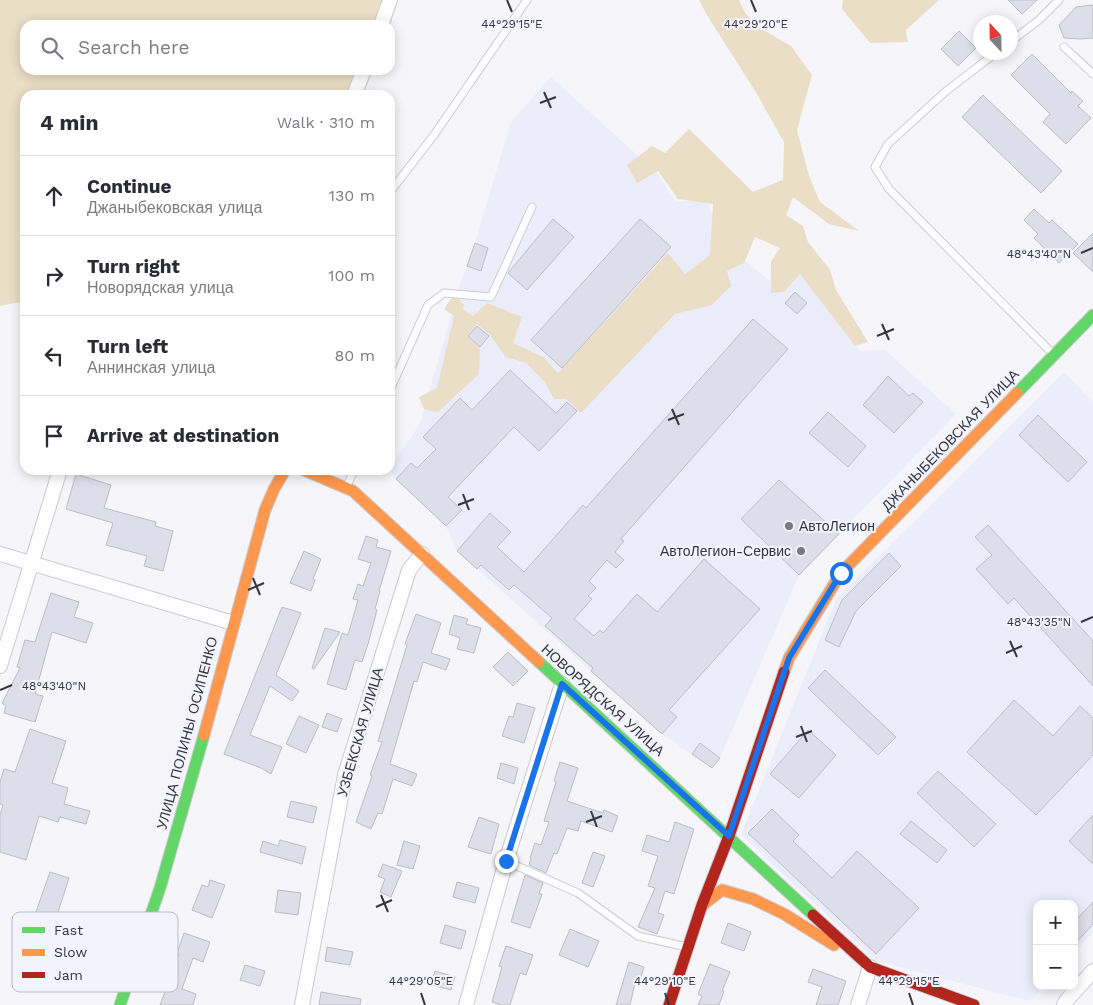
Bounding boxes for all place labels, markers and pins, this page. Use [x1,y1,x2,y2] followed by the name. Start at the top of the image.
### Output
[799,518,875,534] place label: АвтоЛегион
[783,520,795,532] marker: АвтоЛегион
[660,543,791,559] place label: АвтоЛегион-Сервис
[795,545,807,557] marker: АвтоЛегион-Сервис

